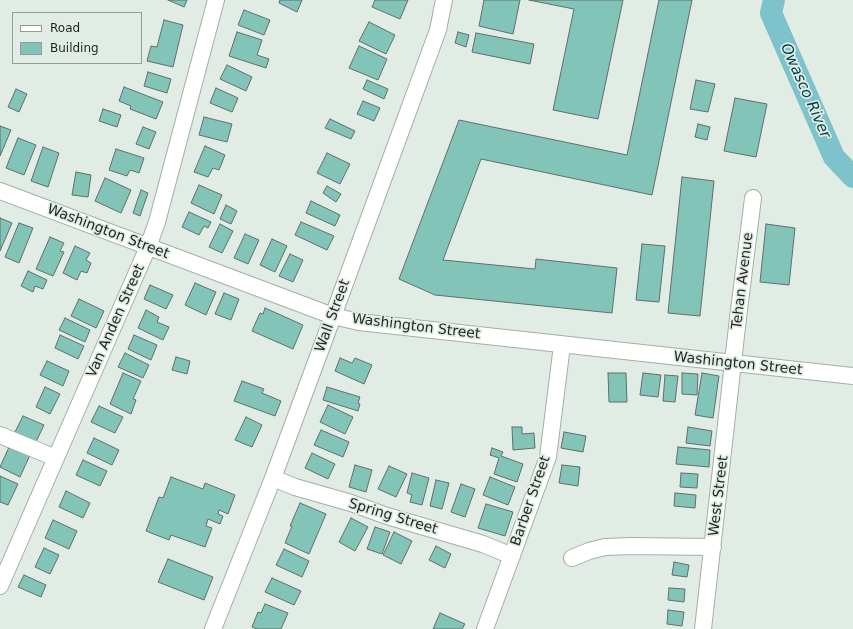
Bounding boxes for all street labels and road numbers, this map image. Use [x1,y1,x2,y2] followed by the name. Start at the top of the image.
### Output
[45,201,171,263] street label: Washington Street
[729,232,757,330] street label: Tehan Avenue
[83,262,149,380] street label: Van Anden Street
[312,277,354,355] street label: Wall Street
[351,311,481,343] street label: Washington Street
[673,349,803,379] street label: Washington Street
[508,454,554,548] street label: Barber Street
[706,455,732,537] street label: West Street
[346,495,440,539] street label: Spring Street

